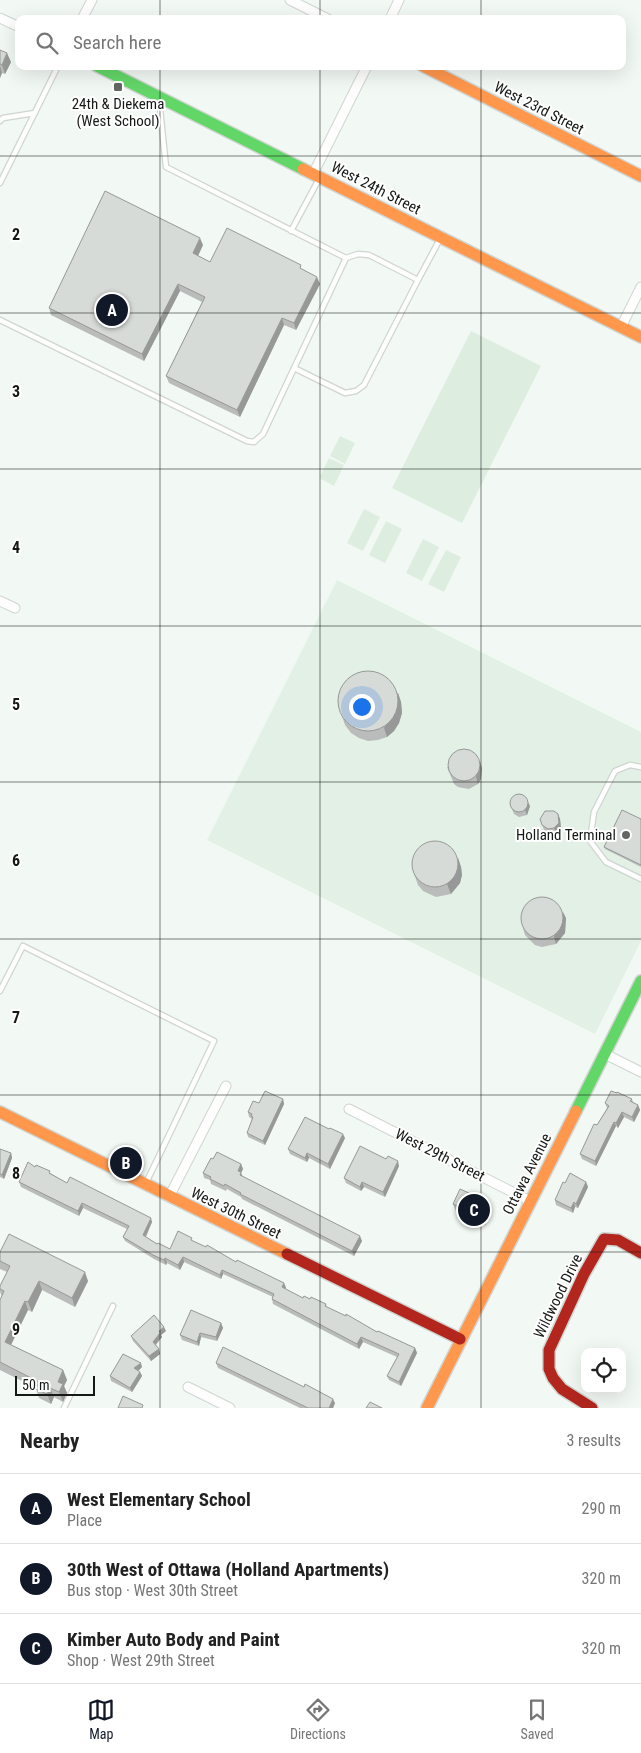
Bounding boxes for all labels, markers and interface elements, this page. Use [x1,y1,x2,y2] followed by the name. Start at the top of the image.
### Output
[15,15,626,70] search box
[33,29,61,57] icon: search
[73,31,161,54] text: Search here
[491,78,587,138] street label: West 23rd Street
[112,81,124,93] marker: 24th & Diekema (West School)
[72,95,164,130] place label: 24th & Diekema (West School)
[328,158,424,218] street label: West 24th Street
[12,225,20,244] text: 2
[96,291,128,329] pin: A
[12,382,20,401] text: 3
[12,538,20,557] text: 4
[349,694,375,720] your location
[12,695,20,714] text: 5
[516,826,616,844] place label: Holland Terminal
[620,829,632,841] marker: Holland Terminal
[12,851,20,870] text: 6
[12,1008,20,1027] text: 7
[392,1125,488,1185] street label: West 29th Street
[499,1130,555,1218] street label: Ottawa Avenue
[110,1144,142,1182] pin: B
[12,1164,20,1183] text: 8
[188,1183,284,1243] street label: West 30th Street
[458,1191,490,1229] pin: C
[530,1251,586,1341] street label: Wildwood Drive
[12,1320,20,1339] text: 9
[581,1348,626,1393] map controls
[581,1348,626,1393] button: locate
[15,1373,95,1396] scale bar
[22,1377,50,1393] text: 50 m
[20,1429,79,1453] text: Nearby
[566,1431,621,1450] text: 3 results
[67,1488,251,1511] text: West Elementary School
[31,1499,41,1518] text: A
[582,1499,621,1518] text: 290 m
[67,1511,102,1530] text: Place
[67,1558,389,1581] text: 30th West of Ottawa (Holland Apartments)
[32,1569,40,1588] text: B
[582,1569,621,1588] text: 320 m
[67,1581,238,1600] text: Bus stop · West 30th Street
[67,1628,280,1651] text: Kimber Auto Body and Paint
[31,1639,41,1658] text: C
[582,1639,621,1658] text: 320 m
[67,1651,215,1670] text: Shop · West 29th Street
[87,1696,115,1742] tab: Map
[290,1696,346,1742] tab: Directions
[520,1696,554,1742] tab: Saved

